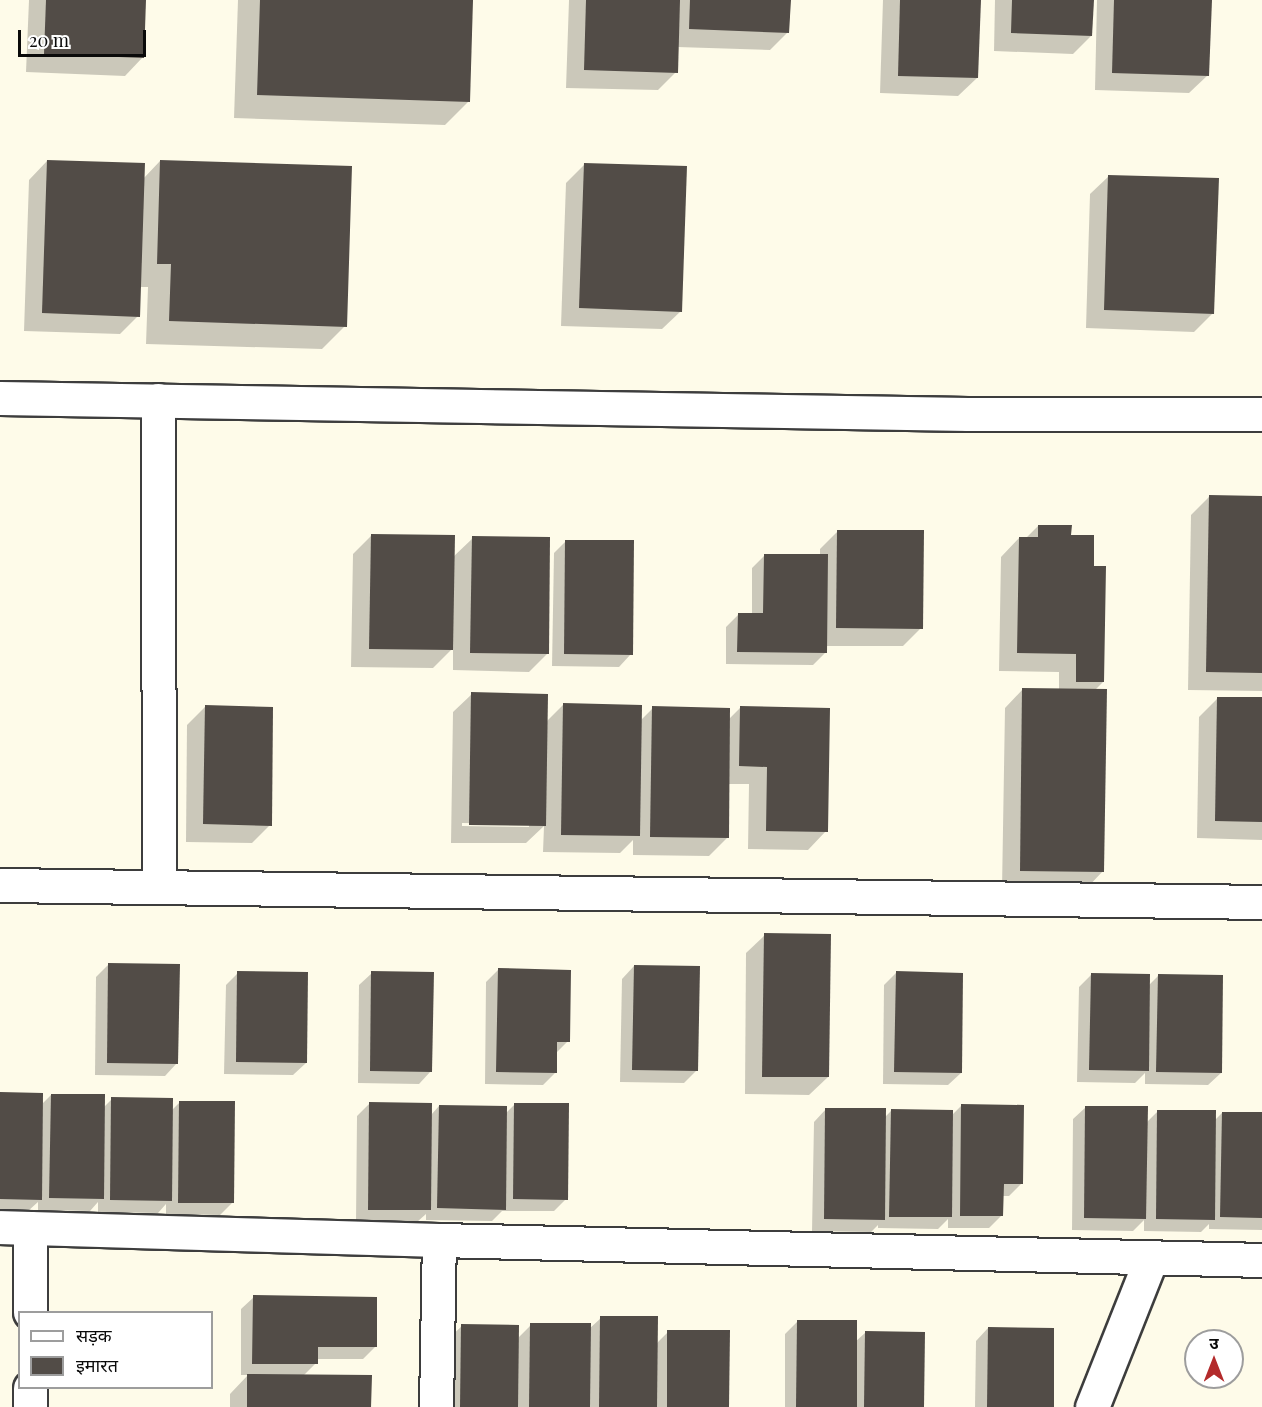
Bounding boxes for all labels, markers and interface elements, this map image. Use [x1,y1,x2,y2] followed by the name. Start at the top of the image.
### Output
[21,18,148,56] scale bar
[29,28,69,52] text: 20 m
[18,1311,213,1389] legend
[76,1323,112,1347] text: सड़क
[1184,1329,1244,1389] north arrow
[1209,1332,1219,1353] text: उ
[76,1353,118,1377] text: इमारत

